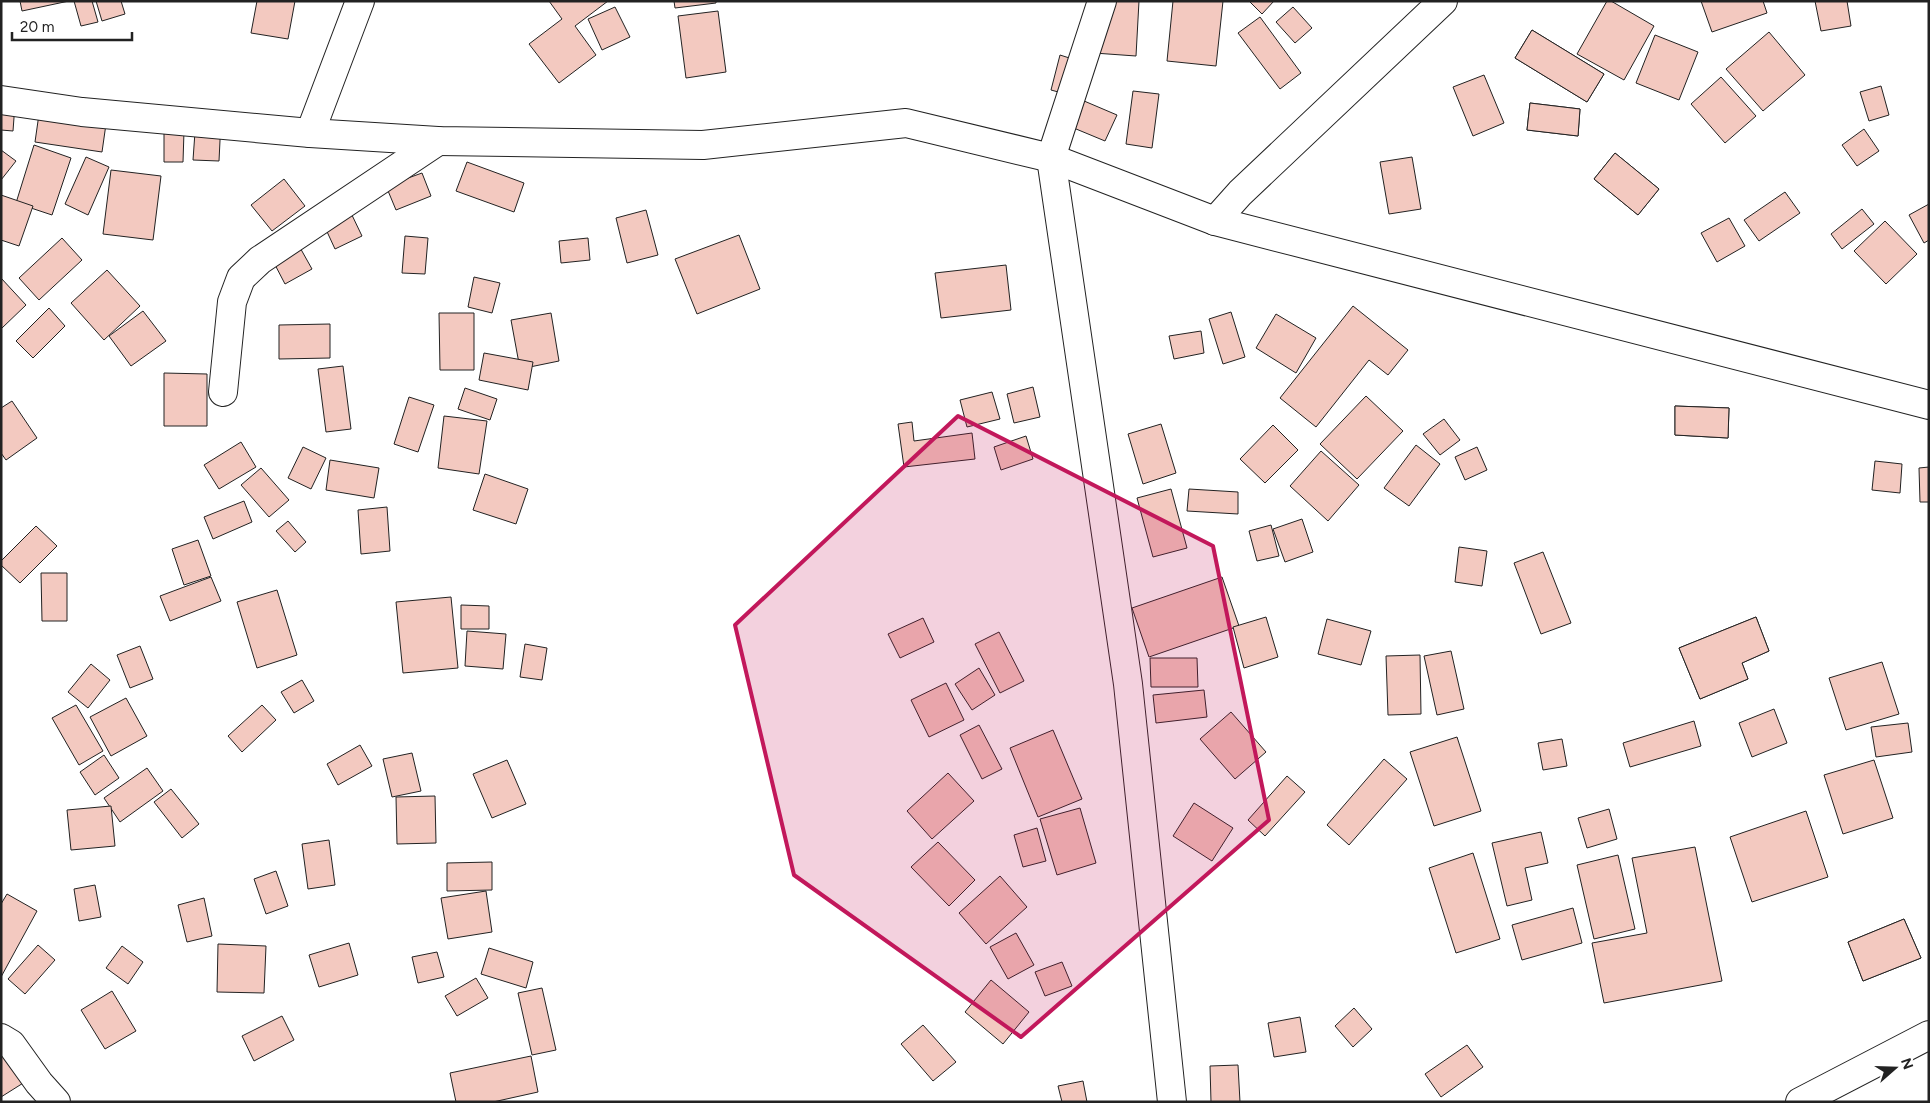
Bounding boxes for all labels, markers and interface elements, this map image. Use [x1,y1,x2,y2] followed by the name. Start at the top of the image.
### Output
[12,10,132,42] scale bar
[20,18,54,36] text: 20 m
[1870,1043,1920,1093] north arrow
[1897,1056,1917,1072] text: N

